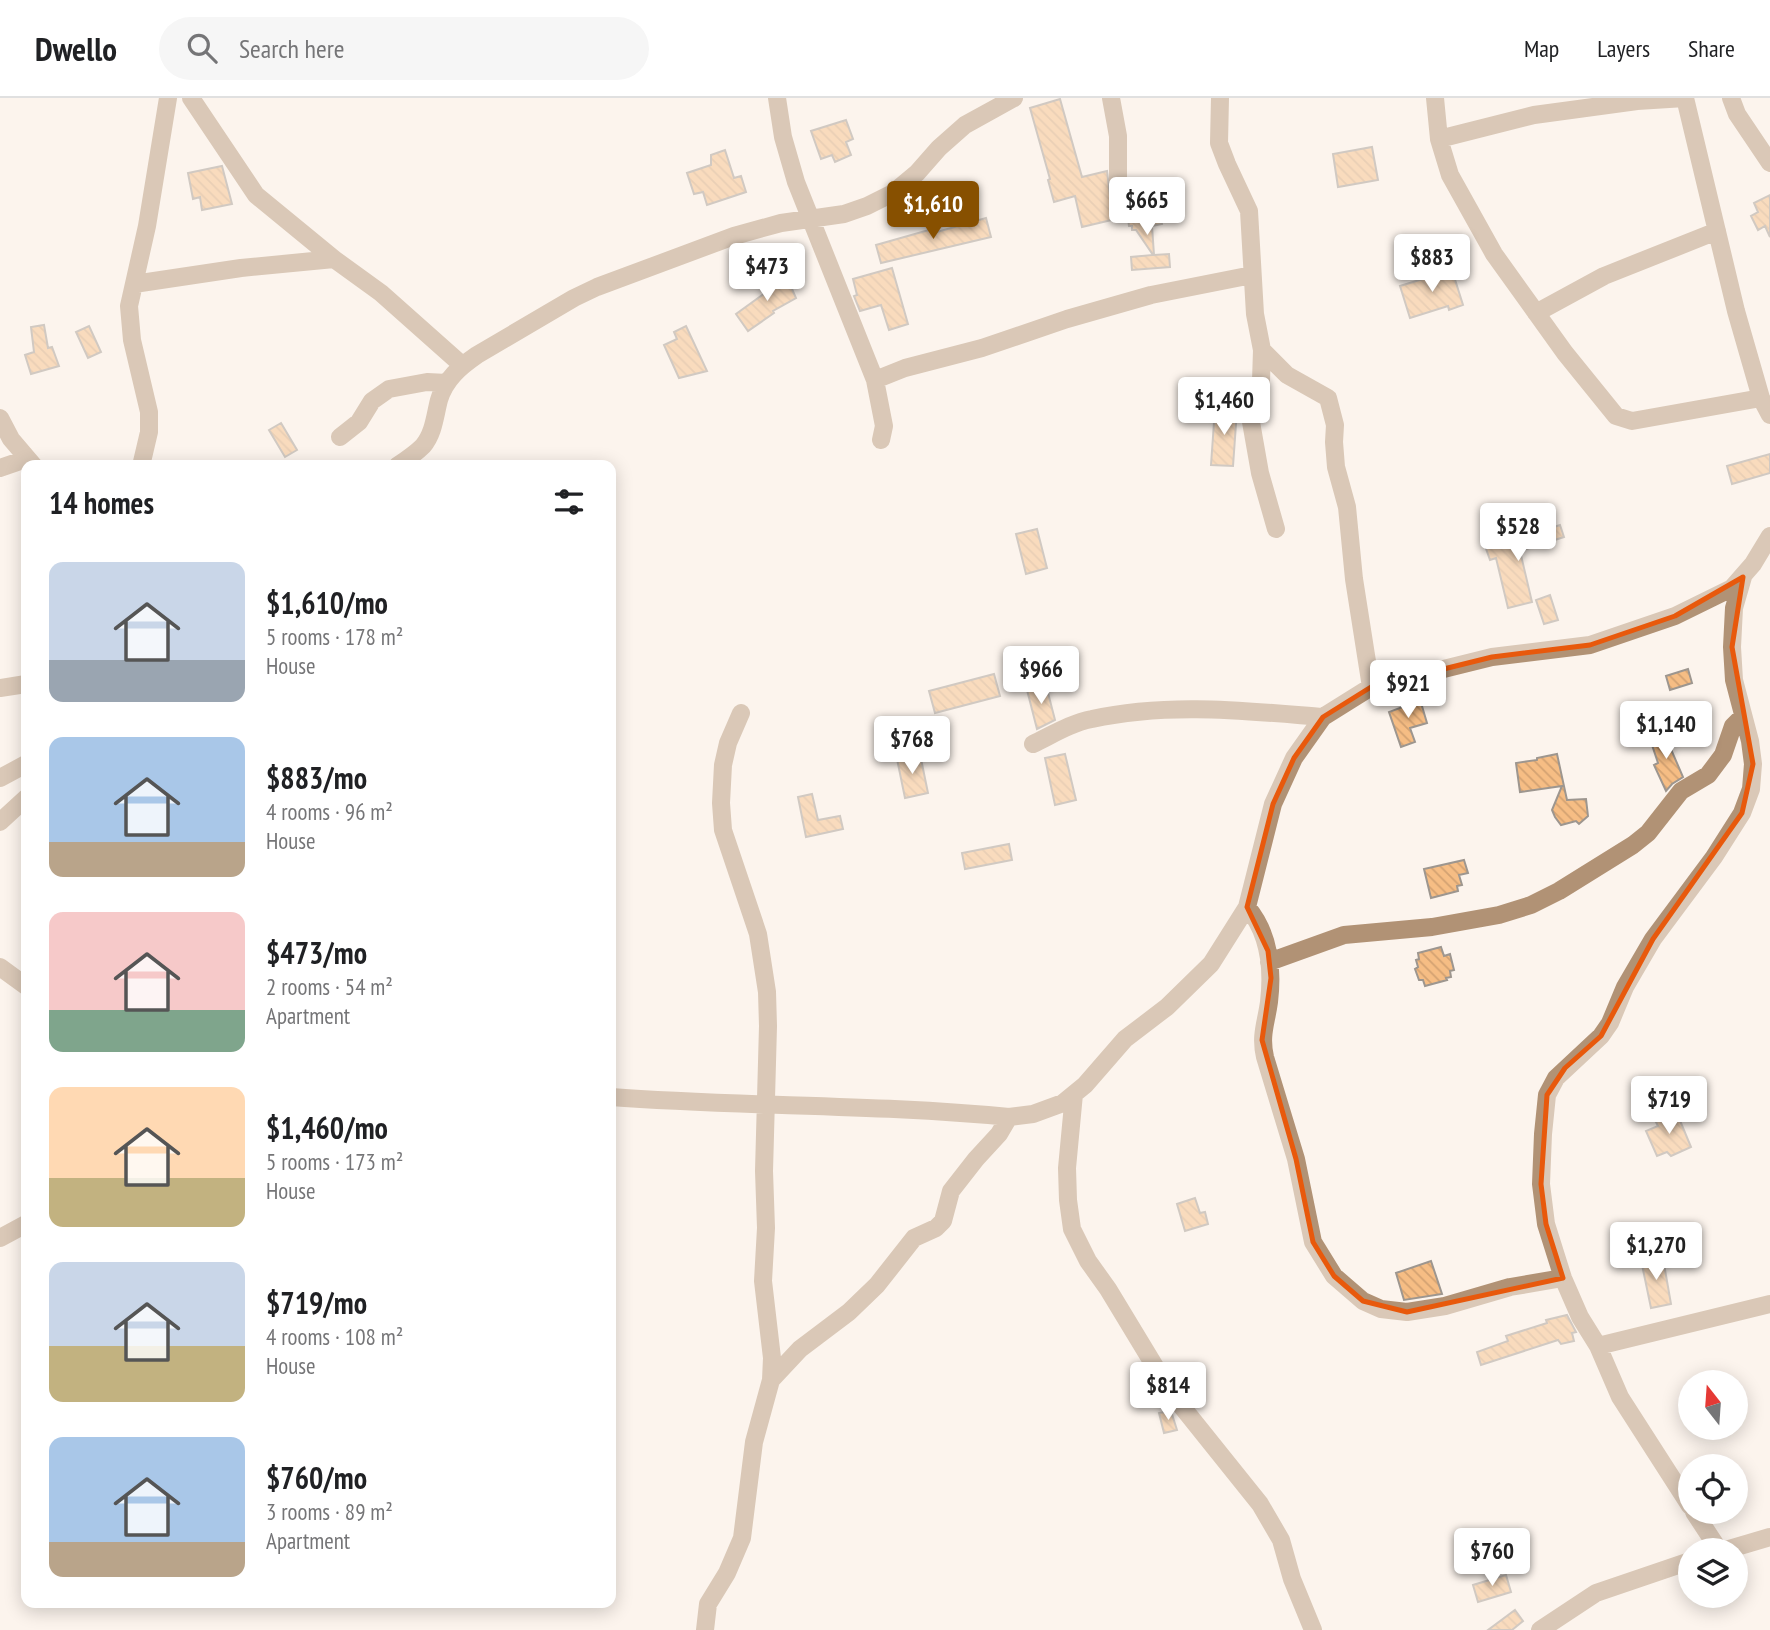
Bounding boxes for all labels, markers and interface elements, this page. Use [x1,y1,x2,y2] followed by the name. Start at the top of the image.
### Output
[159,17,649,80] search box
[35,27,117,70] text: Dwello
[183,29,221,67] icon: search
[239,32,345,65] text: Search here
[1524,33,1559,64] text: Map
[1597,33,1650,64] text: Layers
[1688,33,1735,64] text: Share
[1106,178,1188,237] pin: $665
[876,181,990,241] pin: $1,610
[1125,185,1169,214] text: $665
[903,189,963,218] text: $1,610
[1391,234,1473,294] pin: $883
[1410,242,1454,271] text: $883
[726,244,808,303] pin: $473
[745,251,789,280] text: $473
[1167,378,1281,437] pin: $1,460
[1194,385,1254,414] text: $1,460
[49,483,154,522] text: 14 homes
[550,483,588,521] icon: filters
[1477,504,1559,563] pin: $528
[1496,511,1540,540] text: $528
[266,583,388,622] text: $1,610/mo
[105,590,189,674] icon: home
[266,622,403,651] text: 5 rooms · 178 m²
[1000,646,1082,706] pin: $966
[266,651,316,680] text: House
[1019,654,1063,683] text: $966
[1367,660,1449,720] pin: $921
[1386,668,1430,697] text: $921
[1609,702,1723,761] pin: $1,140
[1636,709,1696,738] text: $1,140
[871,716,953,776] pin: $768
[890,724,934,753] text: $768
[266,758,367,797] text: $883/mo
[105,765,189,849] icon: home
[266,797,393,826] text: 4 rooms · 96 m²
[266,826,316,855] text: House
[266,933,367,972] text: $473/mo
[105,940,189,1024] icon: home
[266,972,393,1001] text: 2 rooms · 54 m²
[266,1001,350,1030] text: Apartment
[1628,1076,1710,1136] pin: $719
[1647,1084,1691,1113] text: $719
[266,1108,388,1147] text: $1,460/mo
[105,1115,189,1199] icon: home
[266,1147,403,1176] text: 5 rooms · 173 m²
[266,1176,316,1205] text: House
[1599,1222,1713,1282] pin: $1,270
[1626,1230,1686,1259] text: $1,270
[266,1283,367,1322] text: $719/mo
[105,1290,189,1374] icon: home
[266,1322,403,1351] text: 4 rooms · 108 m²
[266,1351,316,1380] text: House
[1127,1362,1209,1422] pin: $814
[1146,1370,1190,1399] text: $814
[1678,1370,1748,1440] north arrow
[1678,1370,1748,1608] map controls
[1678,1454,1748,1524] button: locate
[266,1458,367,1497] text: $760/mo
[105,1465,189,1549] icon: home
[266,1497,393,1526] text: 3 rooms · 89 m²
[266,1526,350,1555] text: Apartment
[1451,1528,1533,1588] pin: $760
[1470,1536,1514,1565] text: $760
[1678,1538,1748,1608] button: layers

